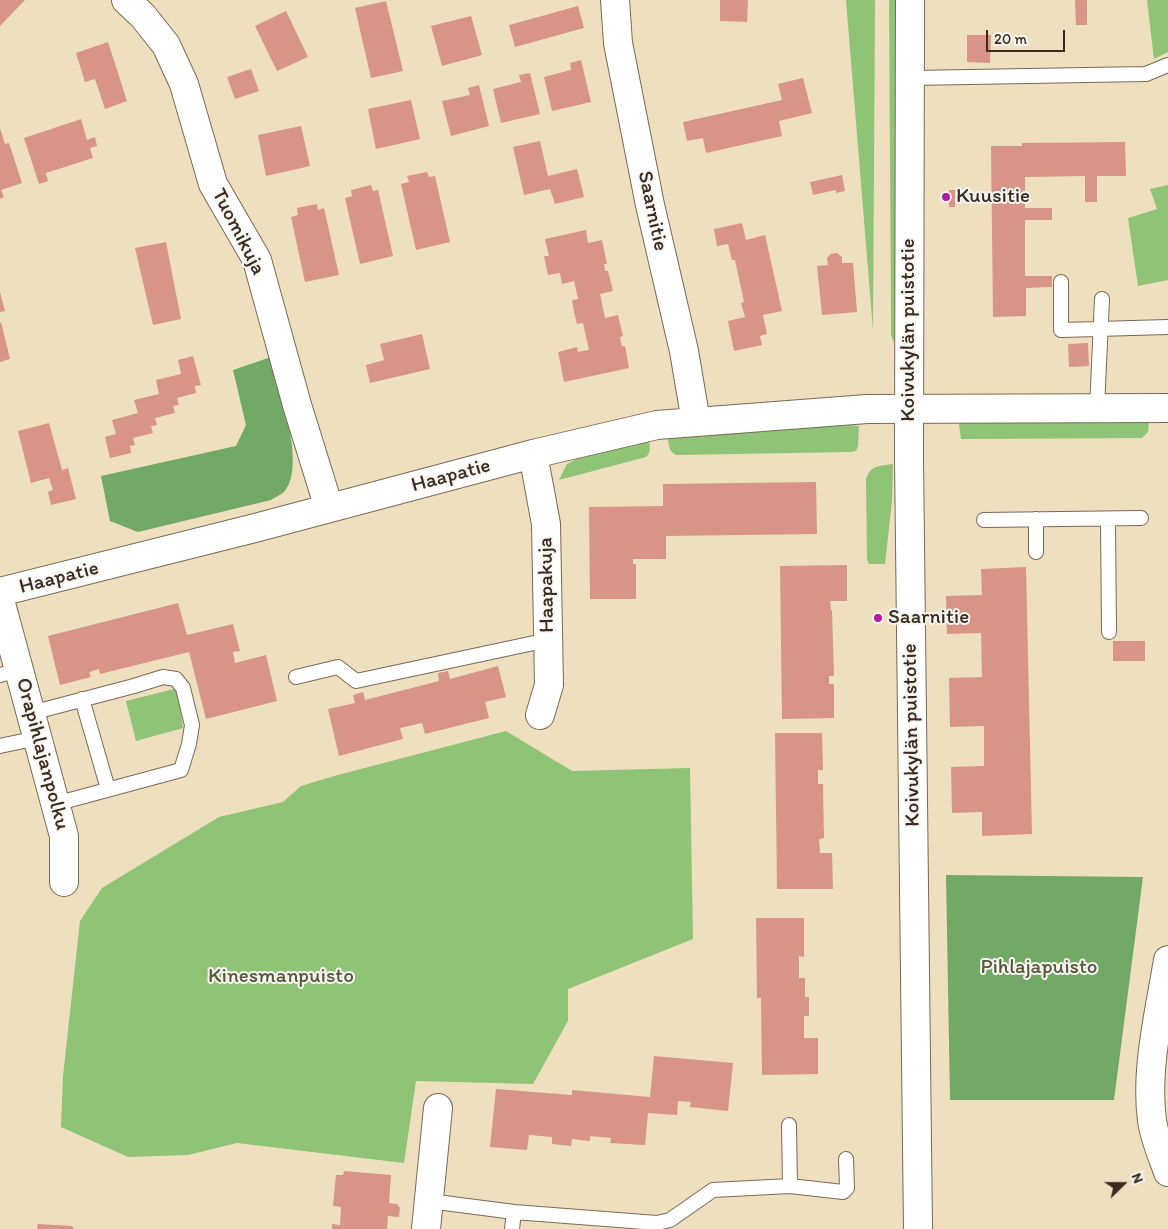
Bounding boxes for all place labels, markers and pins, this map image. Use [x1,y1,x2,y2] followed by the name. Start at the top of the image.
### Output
[956,184,1030,210] place label: Kuusitie
[940,191,952,203] marker: Kuusitie
[888,605,969,631] place label: Saarnitie
[872,612,884,624] marker: Saarnitie

